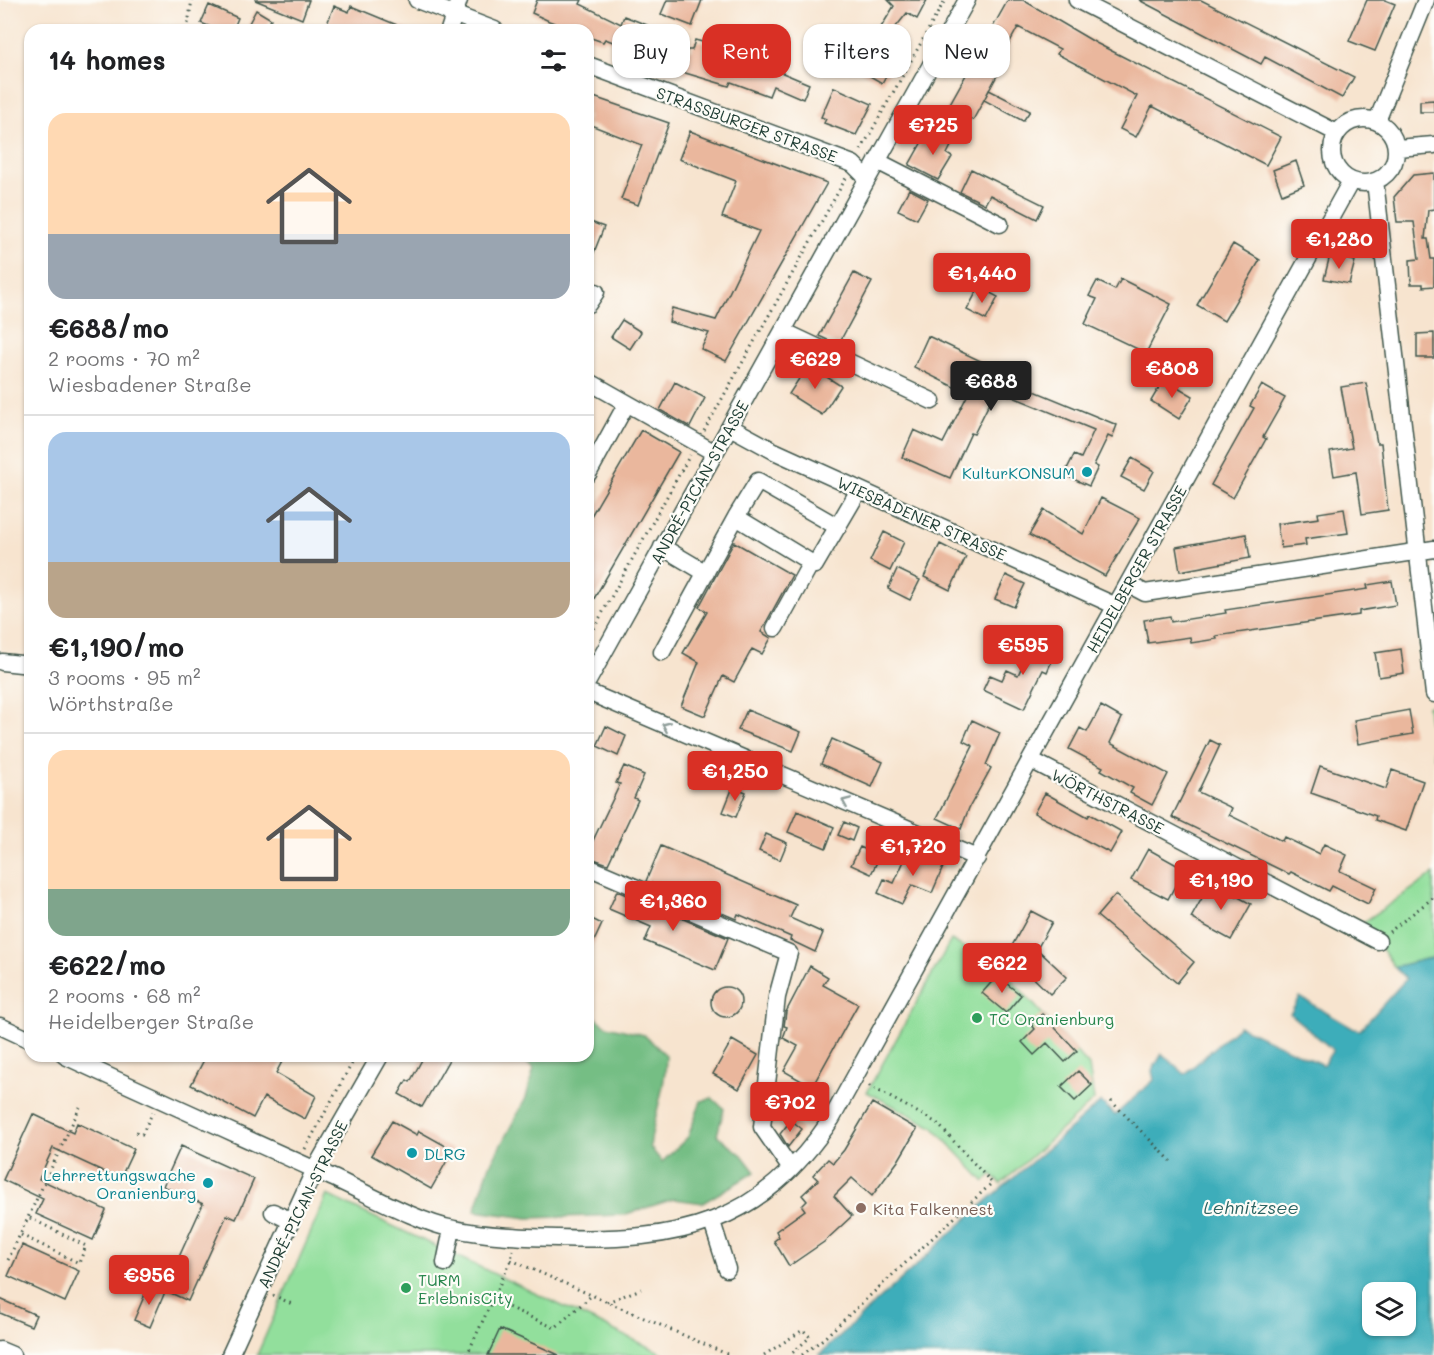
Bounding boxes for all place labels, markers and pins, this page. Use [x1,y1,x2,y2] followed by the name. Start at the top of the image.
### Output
[897,105,969,156] pin: €725
[1290,219,1388,270] pin: €1,280
[933,253,1031,304] pin: €1,440
[779,339,851,390] pin: €629
[1136,348,1208,399] pin: €808
[955,361,1027,412] pin: €688
[962,462,1075,483] place label: KulturKONSUM
[1080,465,1094,479] marker: KulturKONSUM
[987,625,1059,676] pin: €595
[686,751,784,802] pin: €1,250
[864,826,962,877] pin: €1,720
[1172,860,1270,911] pin: €1,190
[624,881,722,932] pin: €1,360
[966,943,1038,994] pin: €622
[989,1008,1114,1029] place label: TC Oranienburg
[970,1011,984,1025] marker: TC Oranienburg
[754,1082,826,1133] pin: €702
[424,1143,466,1164] place label: DLRG
[405,1146,419,1160] marker: DLRG
[43,1164,196,1203] place label: Lehrrettungswache Oranienburg
[201,1176,215,1190] marker: Lehrrettungswache Oranienburg
[873,1198,994,1219] place label: Kita Falkennest
[854,1201,868,1215] marker: Kita Falkennest
[113,1255,185,1306] pin: €956
[418,1269,513,1308] place label: TURM ErlebnisCity
[399,1281,413,1295] marker: TURM ErlebnisCity

